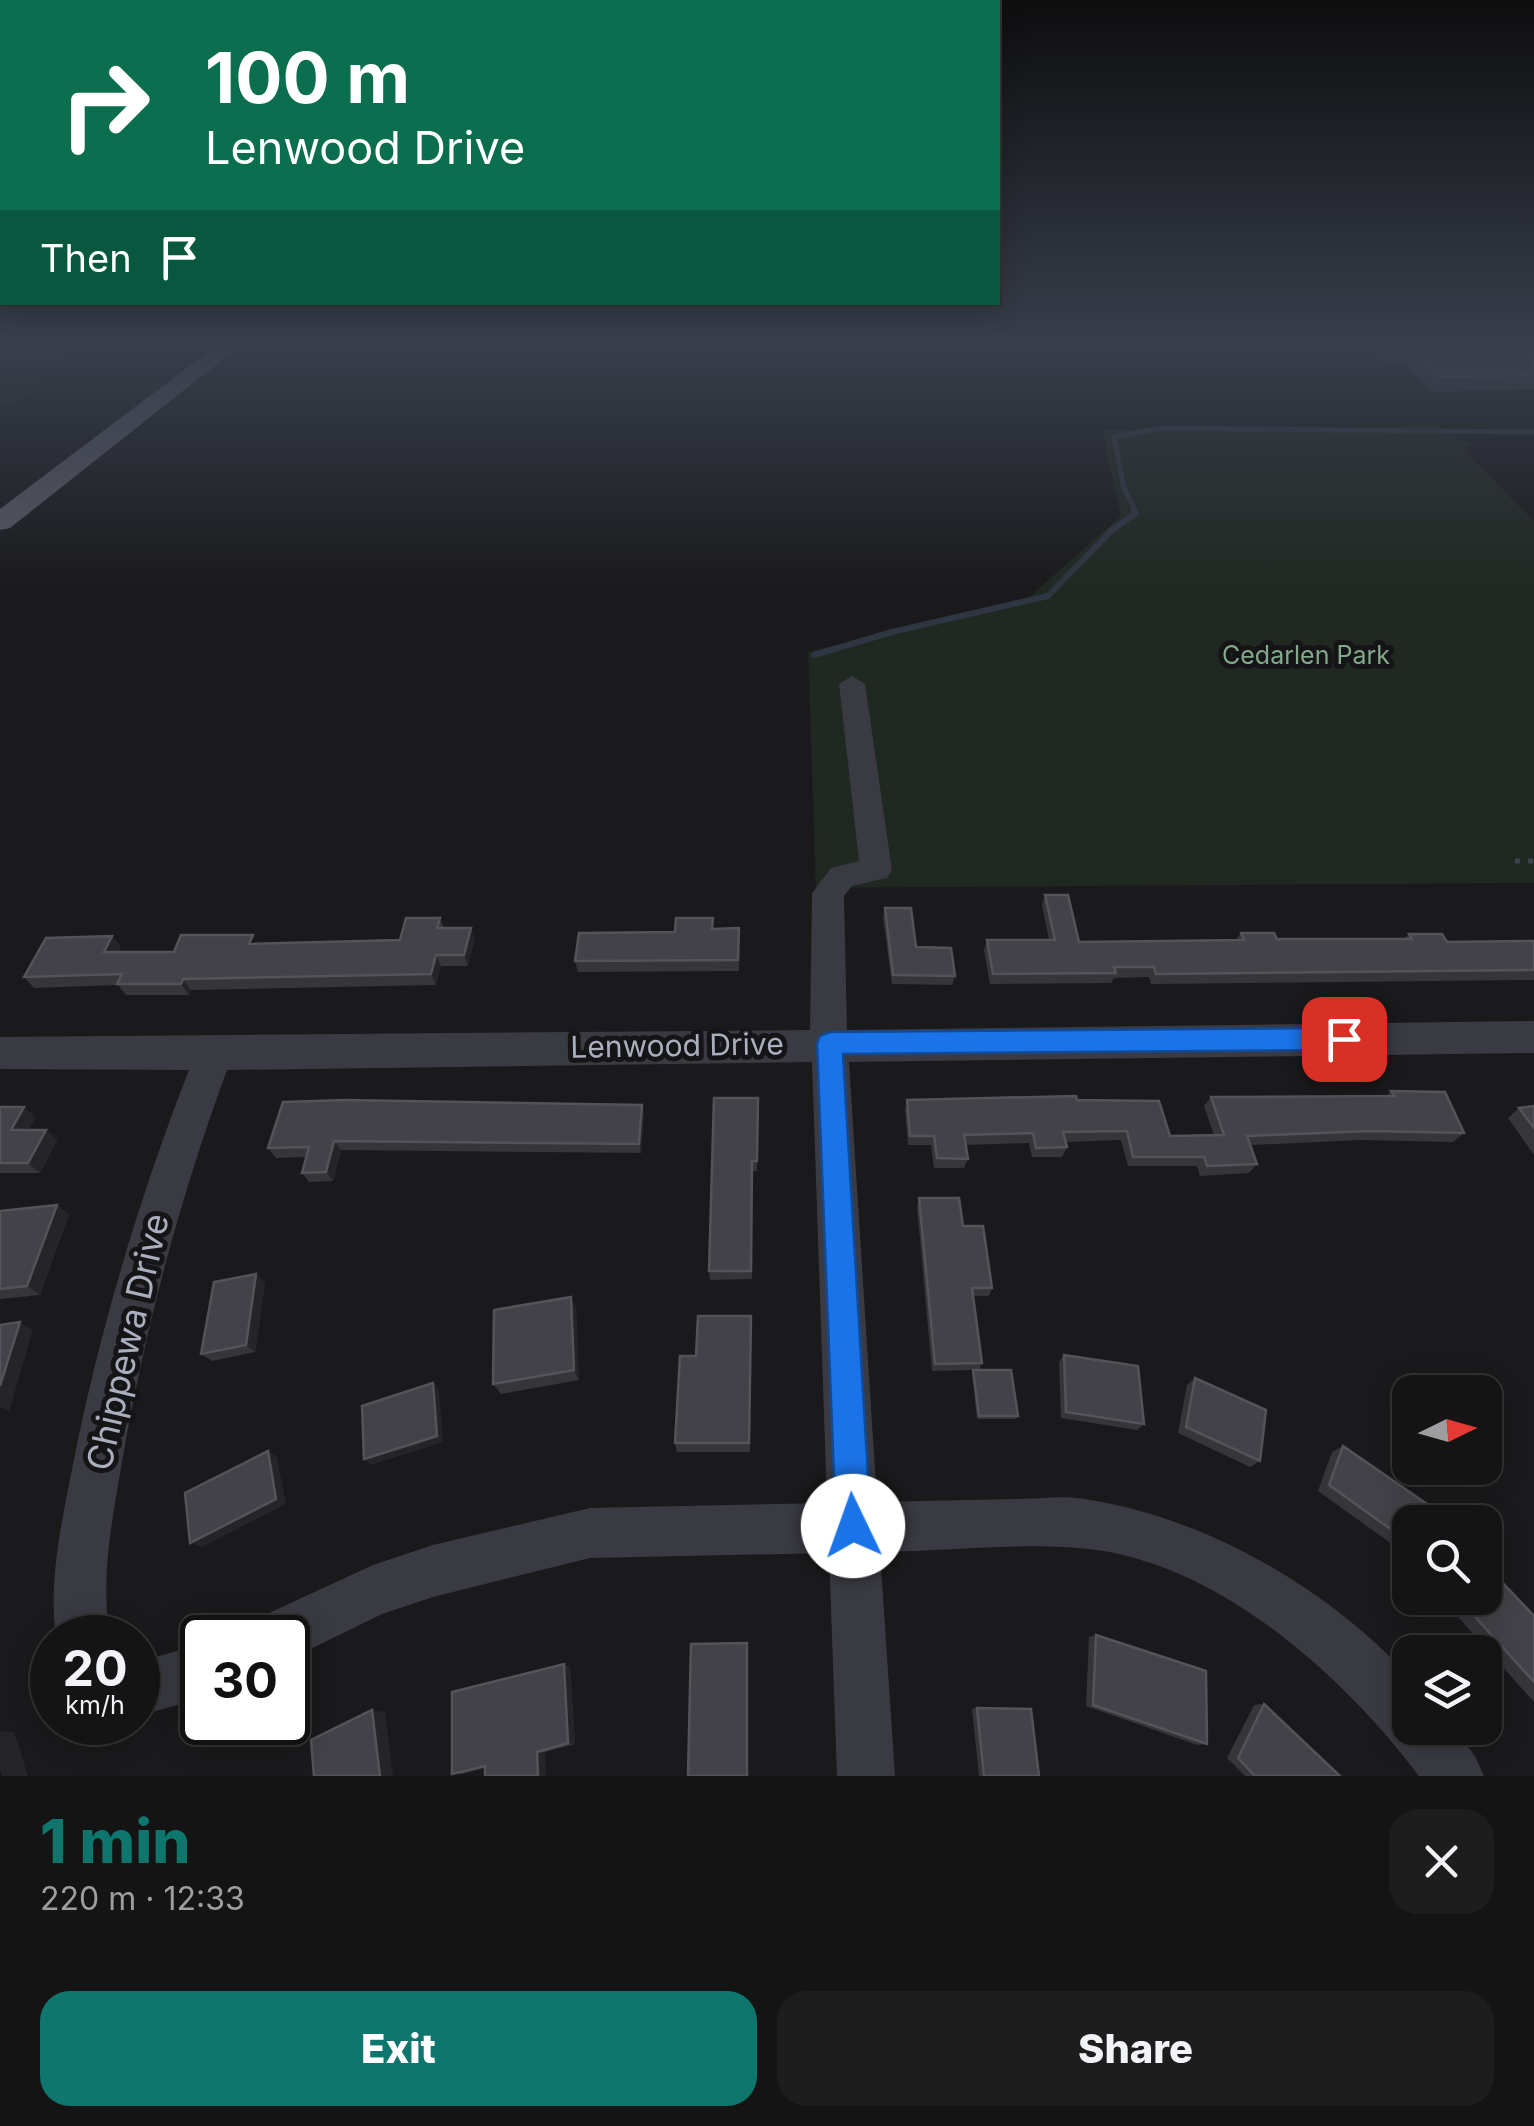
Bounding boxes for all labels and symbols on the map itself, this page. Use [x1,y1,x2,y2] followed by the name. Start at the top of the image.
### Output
[1222,640,1390,670] park label: Cedarlen Park
[1302,997,1387,1082] pin
[570,1025,784,1065] street label: Lenwood Drive
[77,1209,177,1474] street label: Chippewa Drive
[1392,1375,1502,1485] north arrow
[801,1474,905,1578] position arrow
[180,1615,310,1745] speed limit sign: 30

